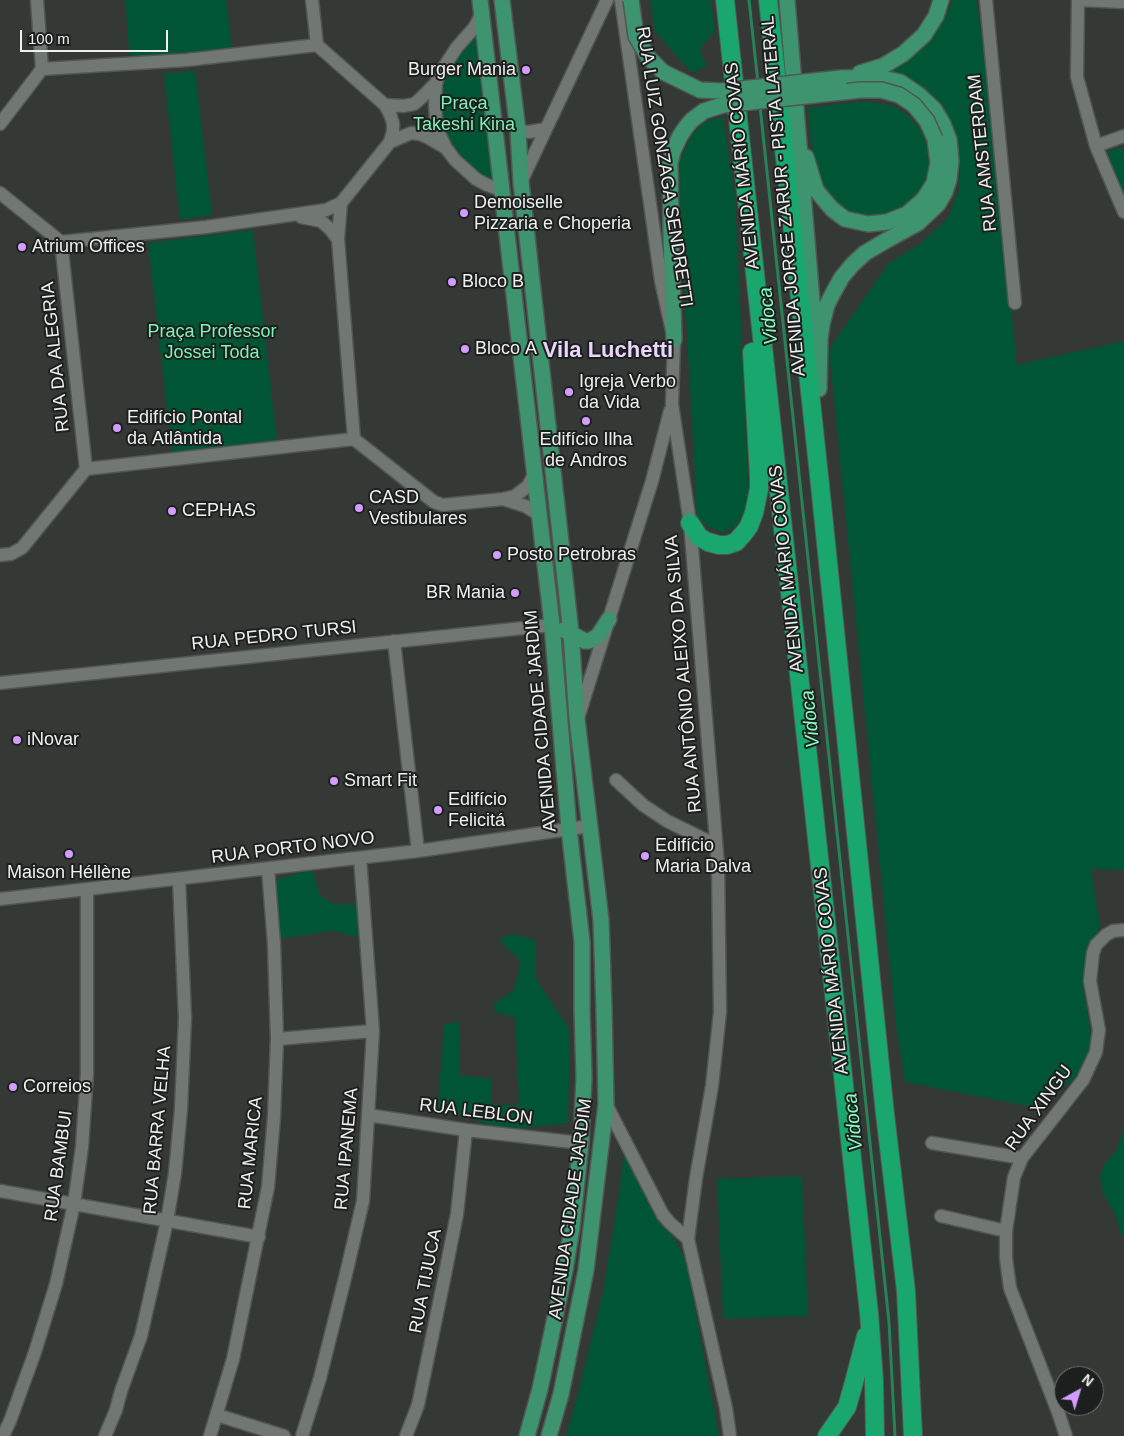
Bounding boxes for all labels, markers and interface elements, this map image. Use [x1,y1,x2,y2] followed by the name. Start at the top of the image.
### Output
[757,15,811,377] street label: AVENIDA JORGE ZARUR - PISTA LATERAL
[22,20,170,52] scale bar
[631,25,697,309] street label: RUA LUIZ GONZAGA SENDRETTI
[28,30,70,47] text: 100 m
[408,59,516,81] place label: Burger Mania
[721,61,765,271] street label: AVENIDA MÁRIO COVAS
[520,64,532,76] marker: Burger Mania
[964,73,1002,233] street label: RUA AMSTERDAM
[413,93,515,136] park label: Praça Takeshi Kina
[474,192,631,234] place label: Demoiselle Pizzaria e Choperia
[458,207,470,219] marker: Demoiselle Pizzaria e Choperia
[32,236,145,258] place label: Atrium Offices
[16,241,28,253] marker: Atrium Offices
[462,271,524,293] place label: Bloco B
[446,276,458,288] marker: Bloco B
[37,281,75,433] street label: RUA DA ALEGRIA
[755,286,783,346] water label: Vidoca
[147,321,277,364] park label: Praça Professor Jossei Toda
[475,338,537,360] place label: Bloco A
[543,338,673,364] district label: Vila Luchetti
[459,343,471,355] marker: Bloco A
[579,371,676,414] place label: Igreja Verbo da Vida
[563,386,575,398] marker: Igreja Verbo da Vida
[127,407,242,449] place label: Edifício Pontal da Atlântida
[580,415,592,427] marker: Edifício Ilha de Andros
[111,422,123,434] marker: Edifício Pontal da Atlântida
[539,429,633,472] place label: Edifício Ilha de Andros
[765,464,809,674] street label: AVENIDA MÁRIO COVAS
[369,487,467,530] place label: CASD Vestibulares
[182,500,256,522] place label: CEPHAS
[353,502,365,514] marker: CASD Vestibulares
[166,505,178,517] marker: CEPHAS
[661,534,707,814] street label: RUA ANTÔNIO ALEIXO DA SILVA
[507,544,636,566] place label: Posto Petrobras
[491,549,503,561] marker: Posto Petrobras
[426,582,505,604] place label: BR Mania
[509,587,521,599] marker: BR Mania
[521,609,561,833] street label: AVENIDA CIDADE JARDIM
[190,617,358,655] street label: RUA PEDRO TURSI
[797,689,825,749] water label: Vidoca
[27,729,79,751] place label: iNovar
[11,734,23,746] marker: iNovar
[344,770,417,792] place label: Smart Fit
[328,775,340,787] marker: Smart Fit
[448,789,507,832] place label: Edifício Felicitá
[432,804,444,816] marker: Edifício Felicitá
[210,827,376,869] street label: RUA PORTO NOVO
[655,835,751,878] place label: Edifício Maria Dalva
[63,848,75,860] marker: Maison Héllène
[639,850,651,862] marker: Edifício Maria Dalva
[7,862,131,884] place label: Maison Héllène
[810,866,854,1076] street label: AVENIDA MÁRIO COVAS
[140,1045,176,1215] street label: RUA BARRA VELHA
[1001,1061,1077,1155] street label: RUA XINGU
[23,1076,91,1098] place label: Correios
[7,1081,19,1093] marker: Correios
[331,1087,363,1211] street label: RUA IPANEMA
[840,1092,868,1152] water label: Vidoca
[418,1094,534,1130] street label: RUA LEBLON
[234,1096,268,1210] street label: RUA MARICA
[545,1097,597,1321] street label: AVENIDA CIDADE JARDIM
[41,1109,77,1223] street label: RUA BAMBUI
[405,1227,447,1335] street label: RUA TIJUCA
[1054,1366,1104,1416] north arrow
[1079,1371,1097,1390] text: N

